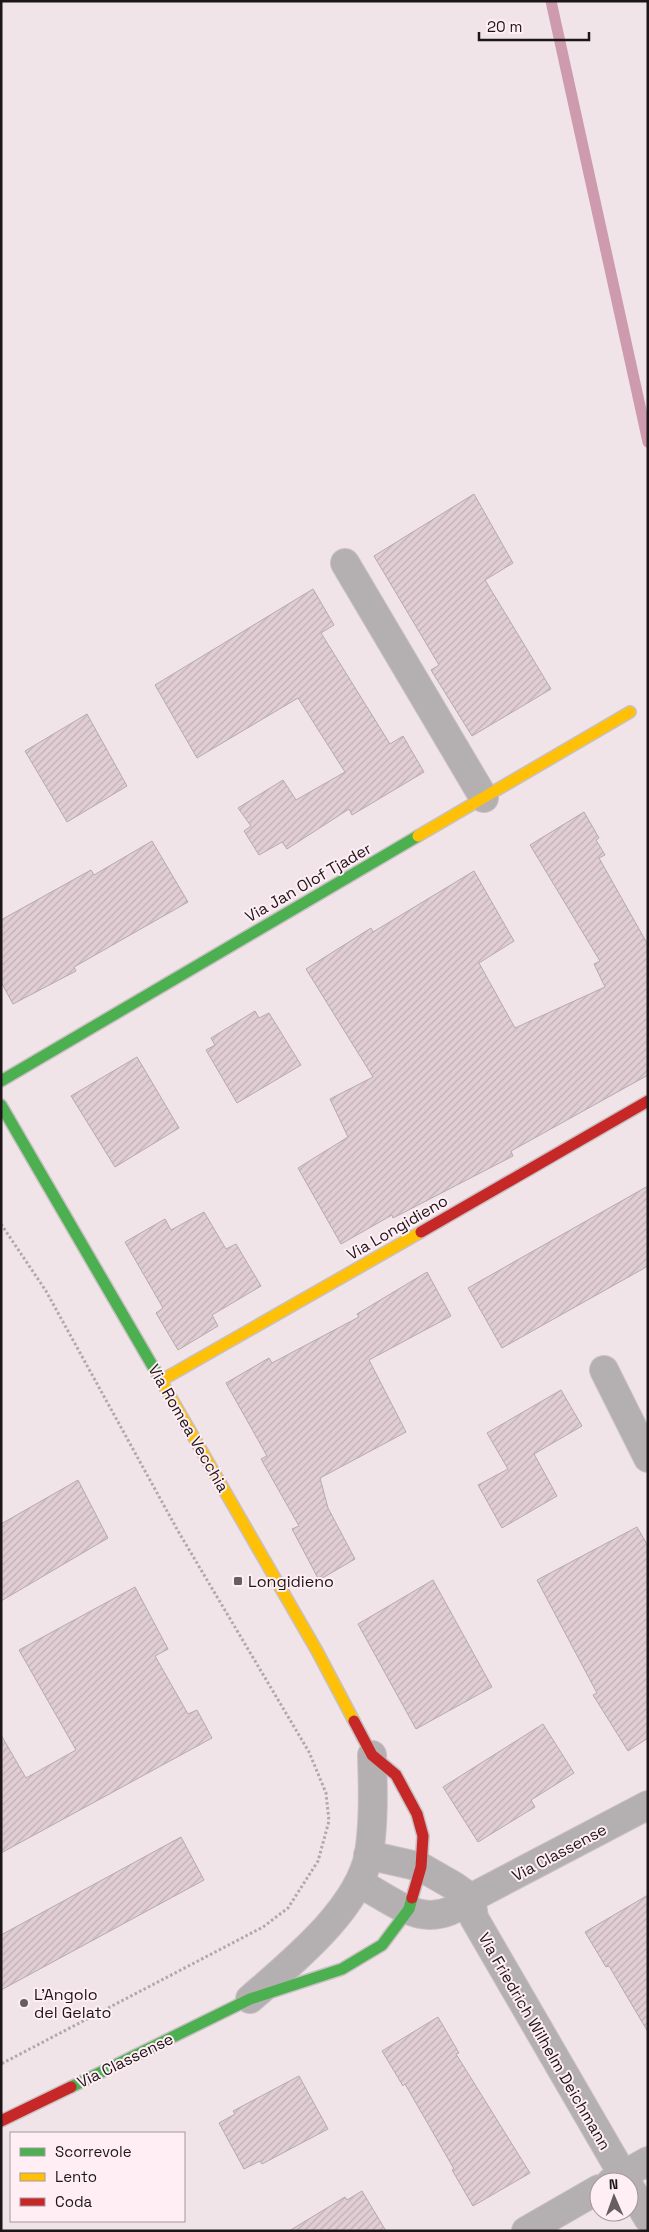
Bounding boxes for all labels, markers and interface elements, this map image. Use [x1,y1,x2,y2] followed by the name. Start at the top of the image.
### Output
[479,10,589,42] scale bar
[487,17,522,36] text: 20 m
[241,838,375,927] street label: Via Jan Olof Tjader
[343,1190,451,1265] street label: Via Longidieno
[143,1361,234,1496] street label: Via Romea Vecchia
[248,1571,334,1592] place label: Longidieno
[232,1575,244,1587] marker: Longidieno
[508,1819,610,1886] street label: Via Classense
[474,1929,616,2154] street label: Via Friedrich Wilhelm Deichmann
[34,1984,111,2023] place label: L'Angolo del Gelato
[18,1997,30,2009] marker: L'Angolo del Gelato
[74,2028,177,2093] street label: Via Classense
[10,2132,185,2222] legend
[55,2142,132,2161] text: Scorrevole
[55,2167,97,2186] text: Lento
[589,2172,639,2222] north arrow
[609,2175,619,2193] text: N
[55,2192,93,2211] text: Coda

